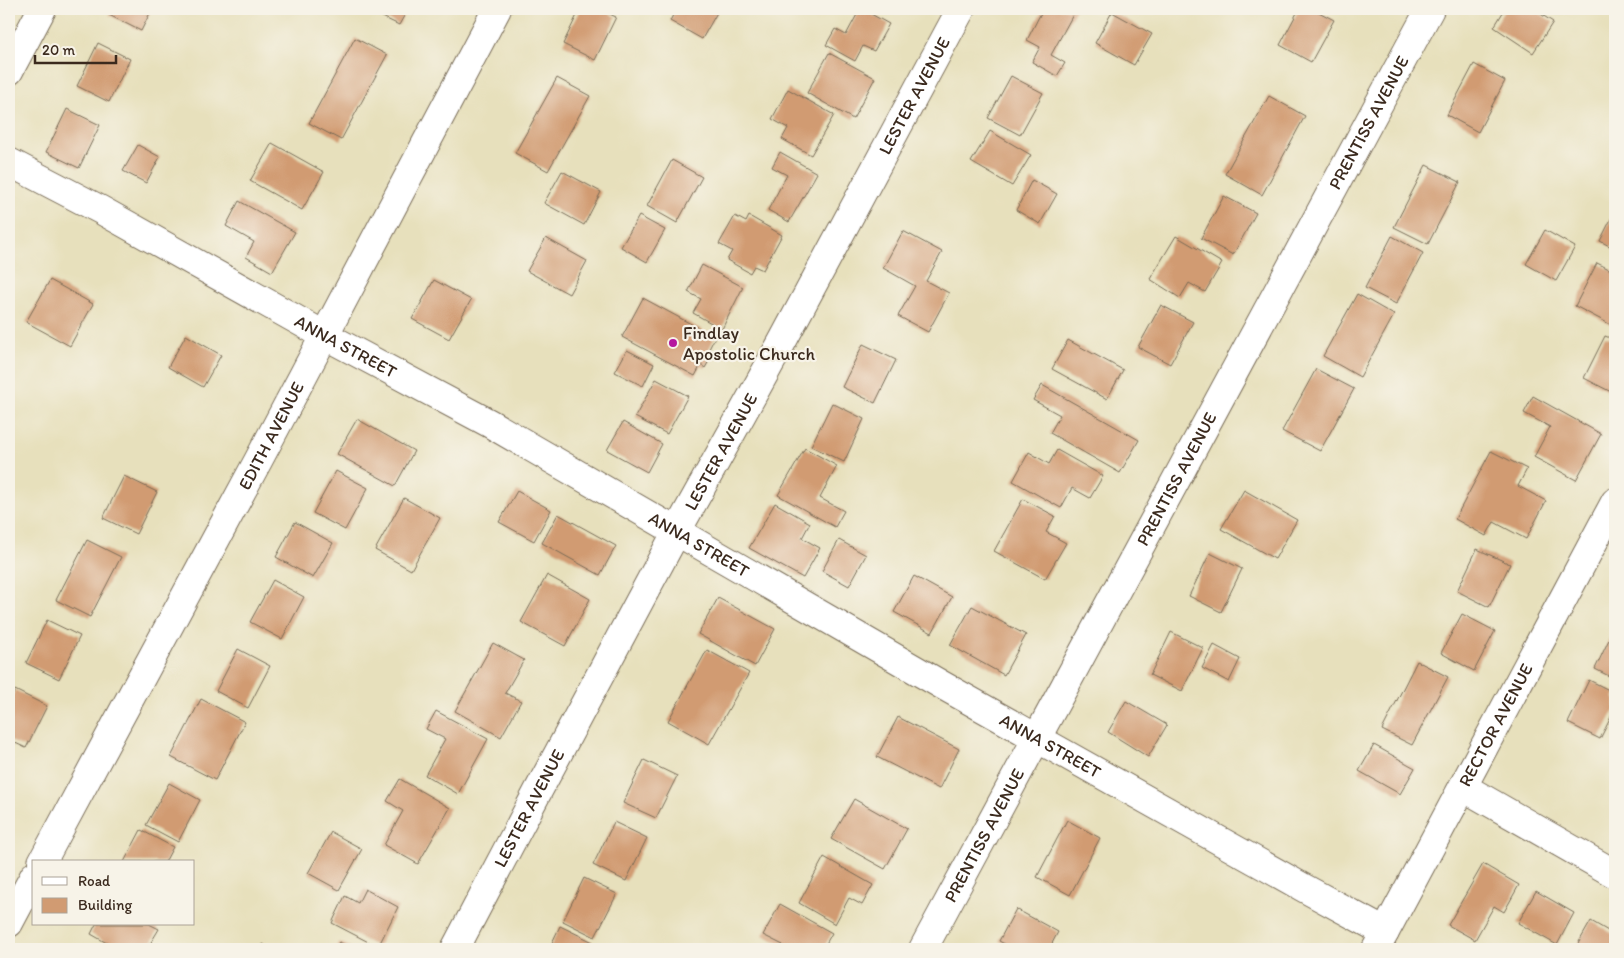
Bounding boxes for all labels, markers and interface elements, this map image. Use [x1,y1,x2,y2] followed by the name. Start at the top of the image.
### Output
[35,32,116,64] scale bar
[874,33,955,158] street label: LESTER AVENUE
[42,41,76,59] text: 20 m
[1324,52,1414,193] street label: PRENTISS AVENUE
[291,310,401,383] street label: ANNA STREET
[683,322,816,365] place label: Findlay Apostolic Church
[667,337,679,349] marker: Findlay Apostolic Church
[233,378,309,494] street label: EDITH AVENUE
[680,389,762,514] street label: LESTER AVENUE
[1131,408,1222,550] street label: PRENTISS AVENUE
[645,507,753,582] street label: ANNA STREET
[1454,660,1538,790] street label: RECTOR AVENUE
[996,709,1105,783] street label: ANNA STREET
[489,745,569,871] street label: LESTER AVENUE
[939,765,1029,906] street label: PRENTISS AVENUE
[32,860,195,926] legend
[78,872,111,890] text: Road
[78,896,132,914] text: Building

